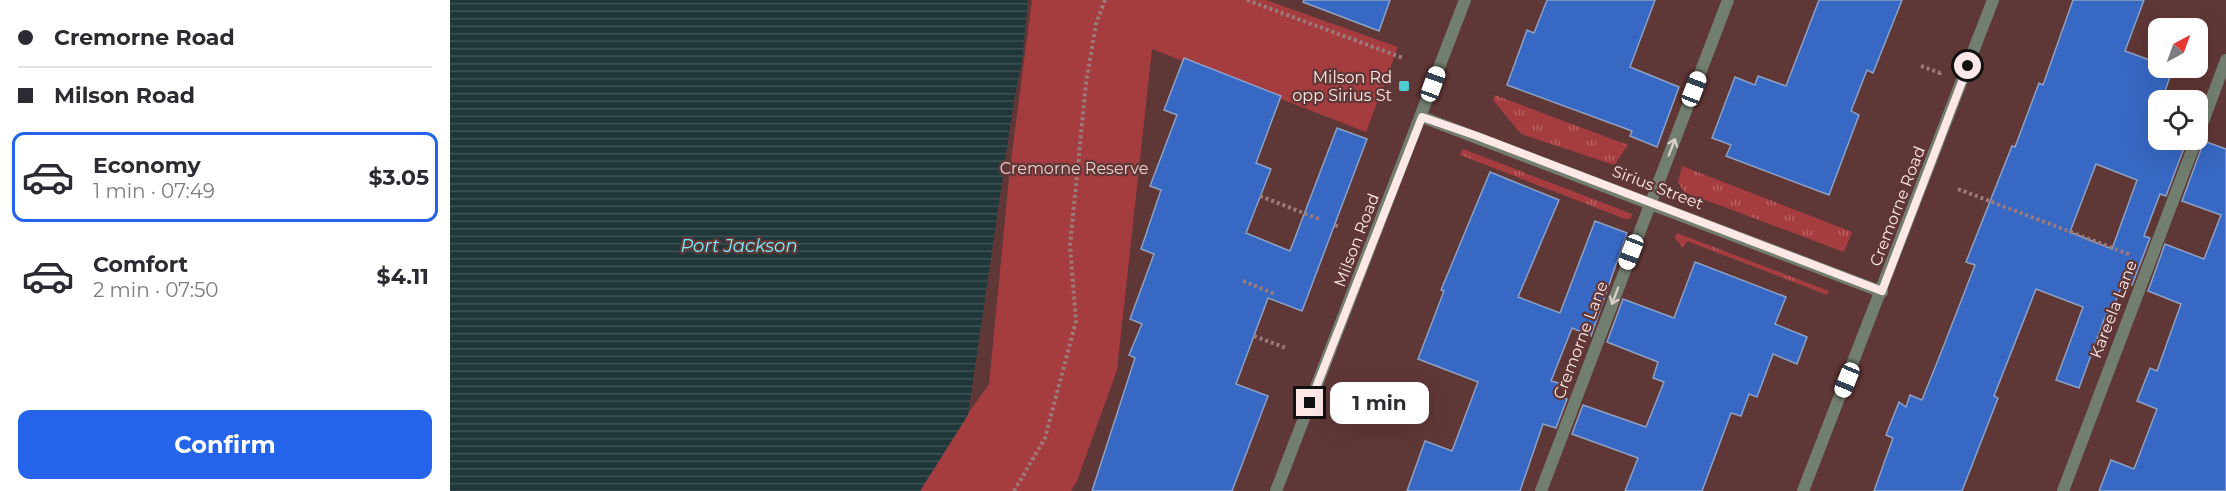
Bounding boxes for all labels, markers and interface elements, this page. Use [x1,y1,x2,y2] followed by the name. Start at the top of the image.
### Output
[2148,18,2208,78] north arrow
[2148,18,2208,150] map controls
[54,24,235,51] text: Cremorne Road
[1954,52,1981,79] route start
[1418,64,1448,104] car
[1292,68,1393,105] place label: Milson Rd opp Sirius St
[1679,69,1709,109] car
[1397,79,1411,93] marker: Milson Rd opp Sirius St
[54,82,195,109] text: Milson Road
[2148,90,2208,150] button: locate
[1667,138,1678,157] one-way arrow
[1866,143,1929,269] street label: Cremorne Road
[21,150,75,204] icon: car
[93,152,201,179] text: Economy
[1000,159,1148,178] park label: Cremorne Reserve
[1610,161,1706,214] street label: Sirius Street
[369,164,429,191] text: $3.05
[93,179,215,203] text: 1 min · 07:49
[1330,191,1383,290] street label: Milson Road
[1616,232,1646,272] car
[680,235,798,257] water label: Port Jackson
[21,249,75,303] icon: car
[93,251,188,278] text: Comfort
[2086,257,2141,361] street label: Kareela Lane
[376,263,429,290] text: $4.11
[93,278,219,302] text: 2 min · 07:50
[1549,279,1612,402] street label: Cremorne Lane
[1609,286,1620,305] one-way arrow
[1832,360,1862,400] car
[1331,382,1430,424] callout: 1 min
[1296,389,1323,416] route end
[1352,391,1407,415] text: 1 min
[18,410,432,479] button: Confirm

